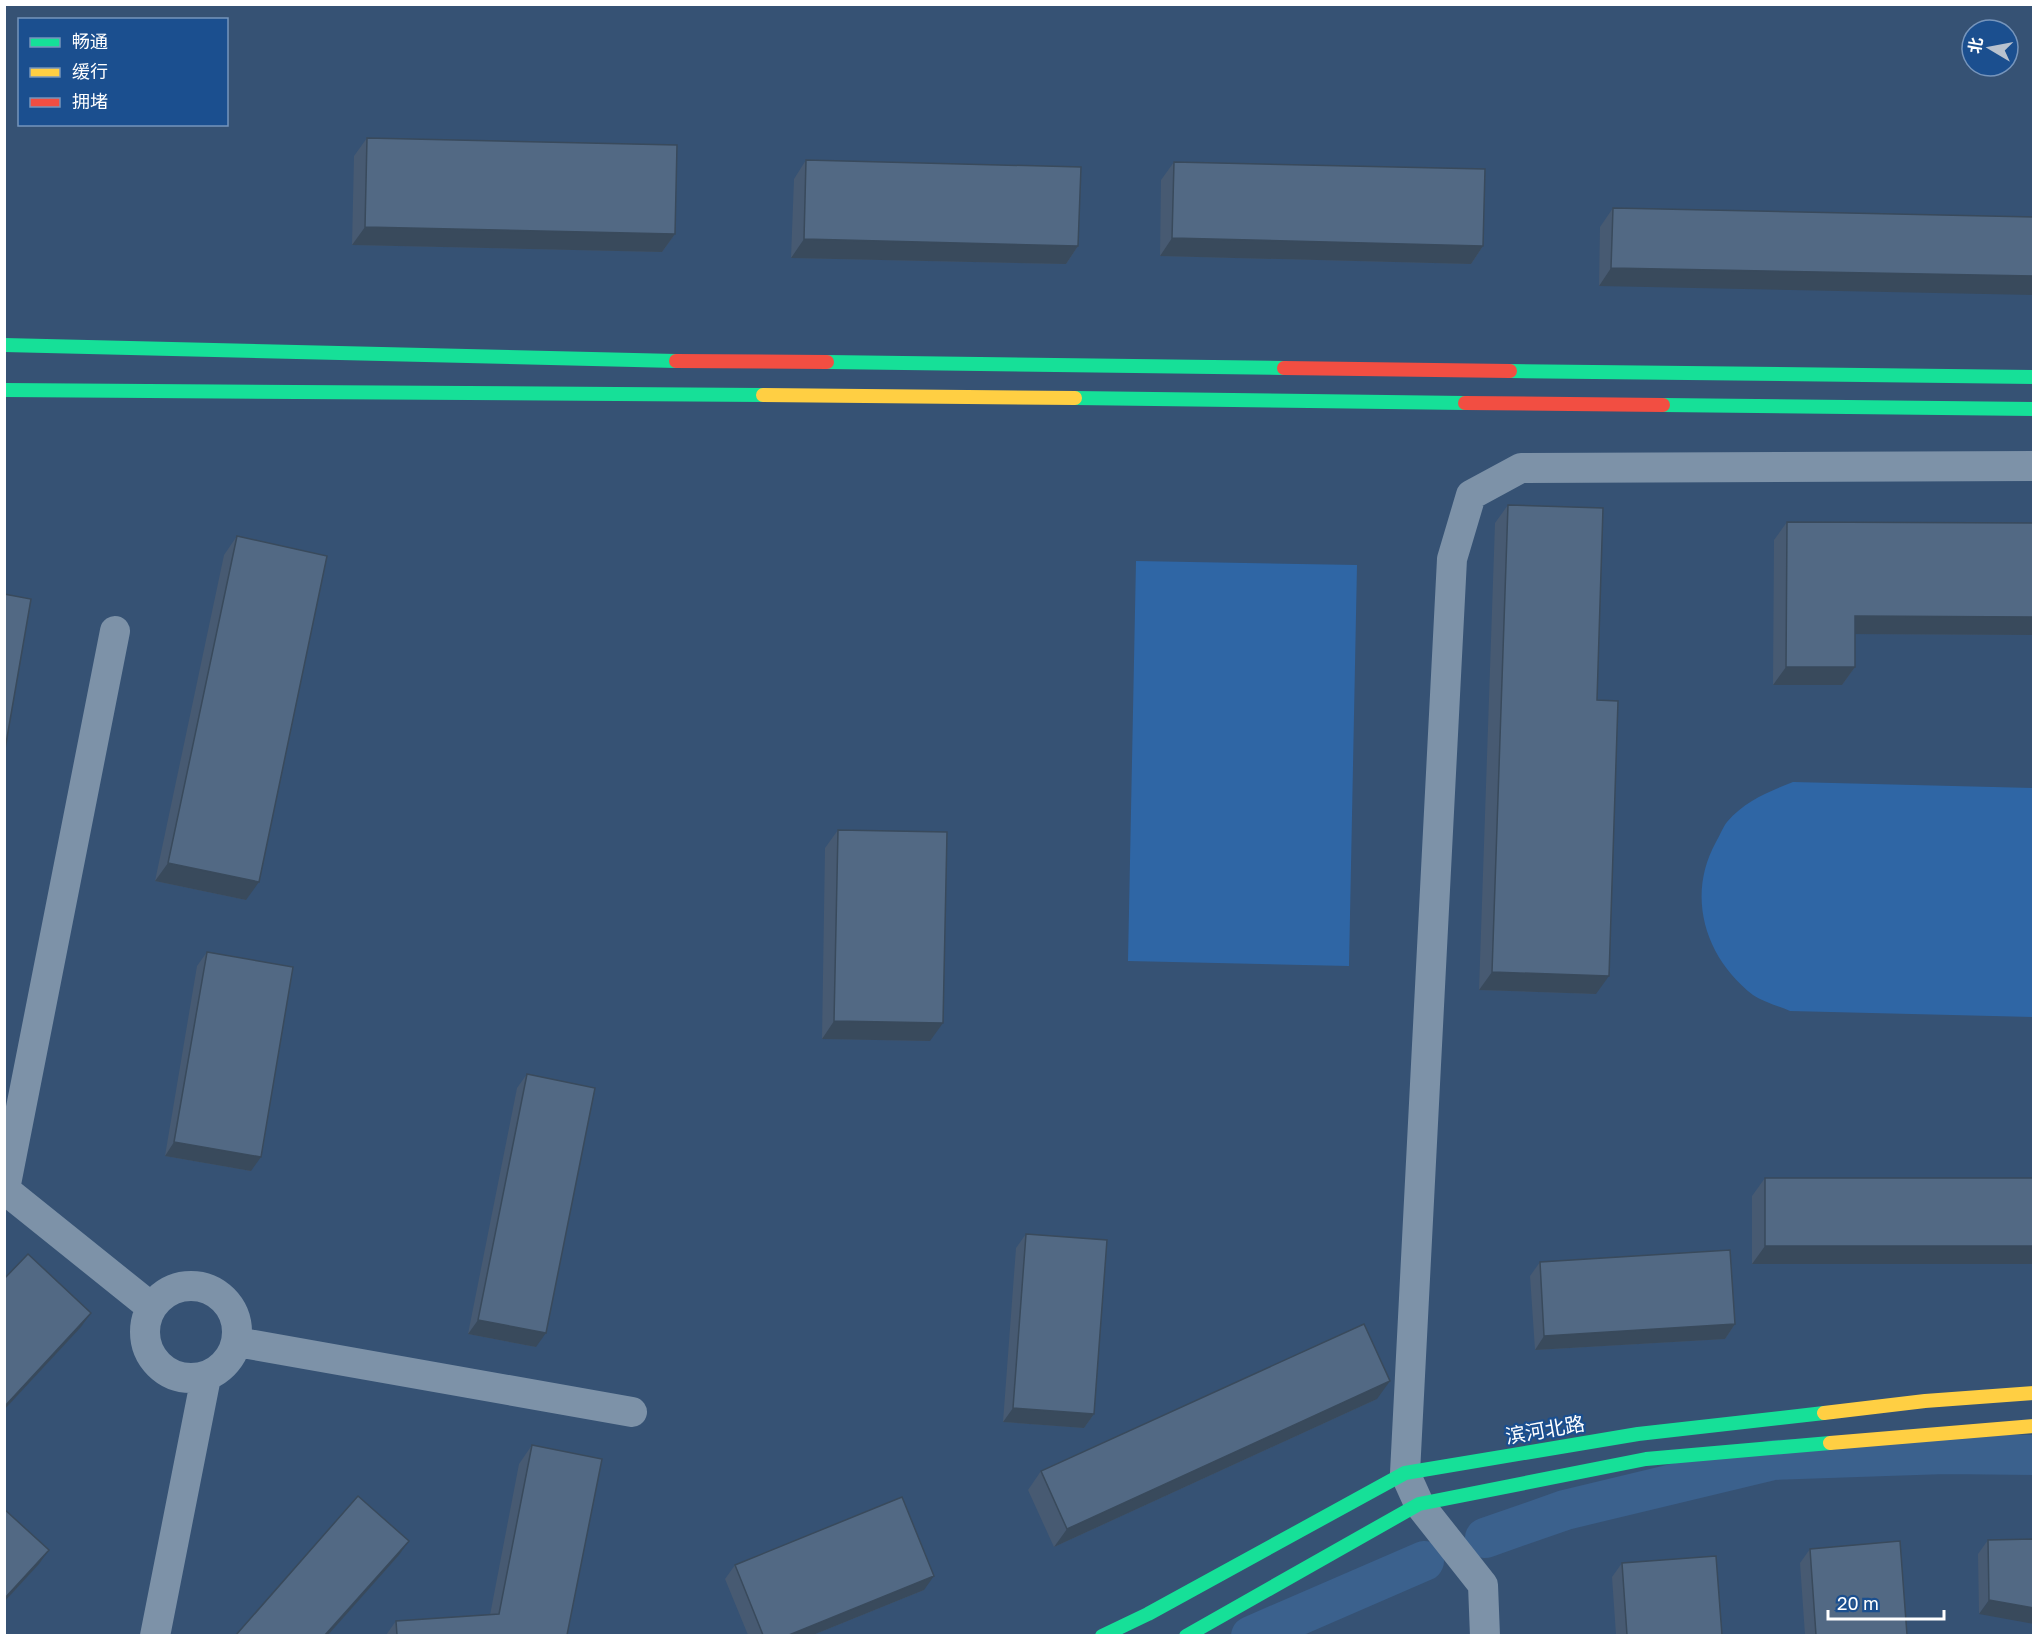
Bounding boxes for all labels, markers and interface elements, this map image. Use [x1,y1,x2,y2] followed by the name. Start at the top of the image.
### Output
[18,18,228,126] legend
[1960,18,2020,78] north arrow
[72,30,108,52] text: 畅通
[1964,36,1986,55] text: 北
[72,60,108,82] text: 缓行
[72,90,108,112] text: 拥堵
[1503,1410,1586,1448] street label: 滨河北路
[1828,1583,1944,1621] scale bar
[1837,1592,1879,1614] text: 20 m

